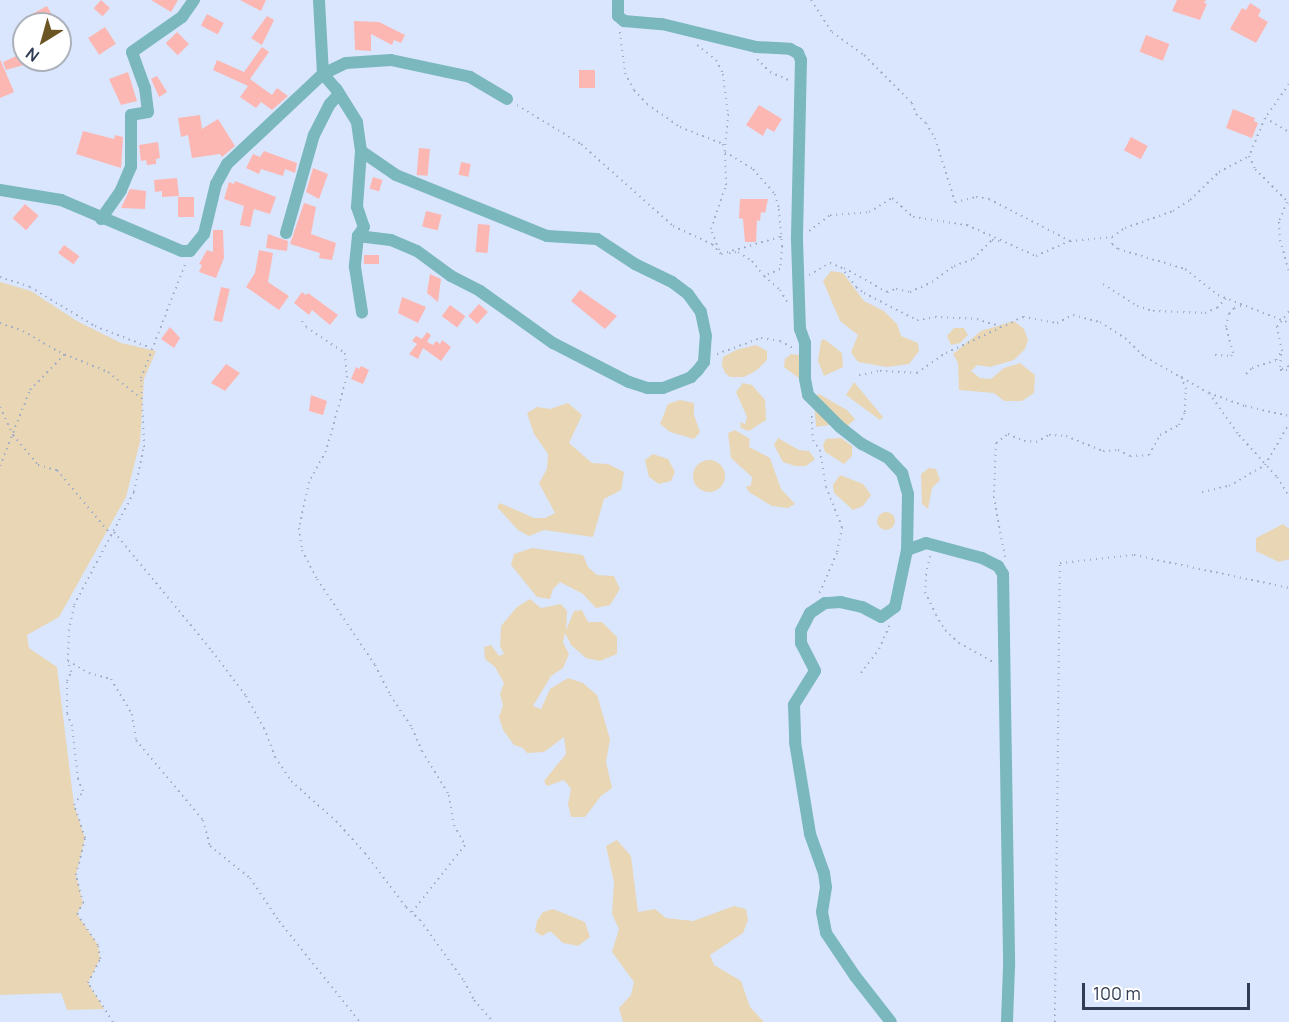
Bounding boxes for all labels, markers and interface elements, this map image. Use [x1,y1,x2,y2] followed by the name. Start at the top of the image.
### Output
[12,12,72,72] north arrow
[21,43,44,67] text: N
[1085,971,1253,1009] scale bar
[1093,981,1141,1005] text: 100 m

